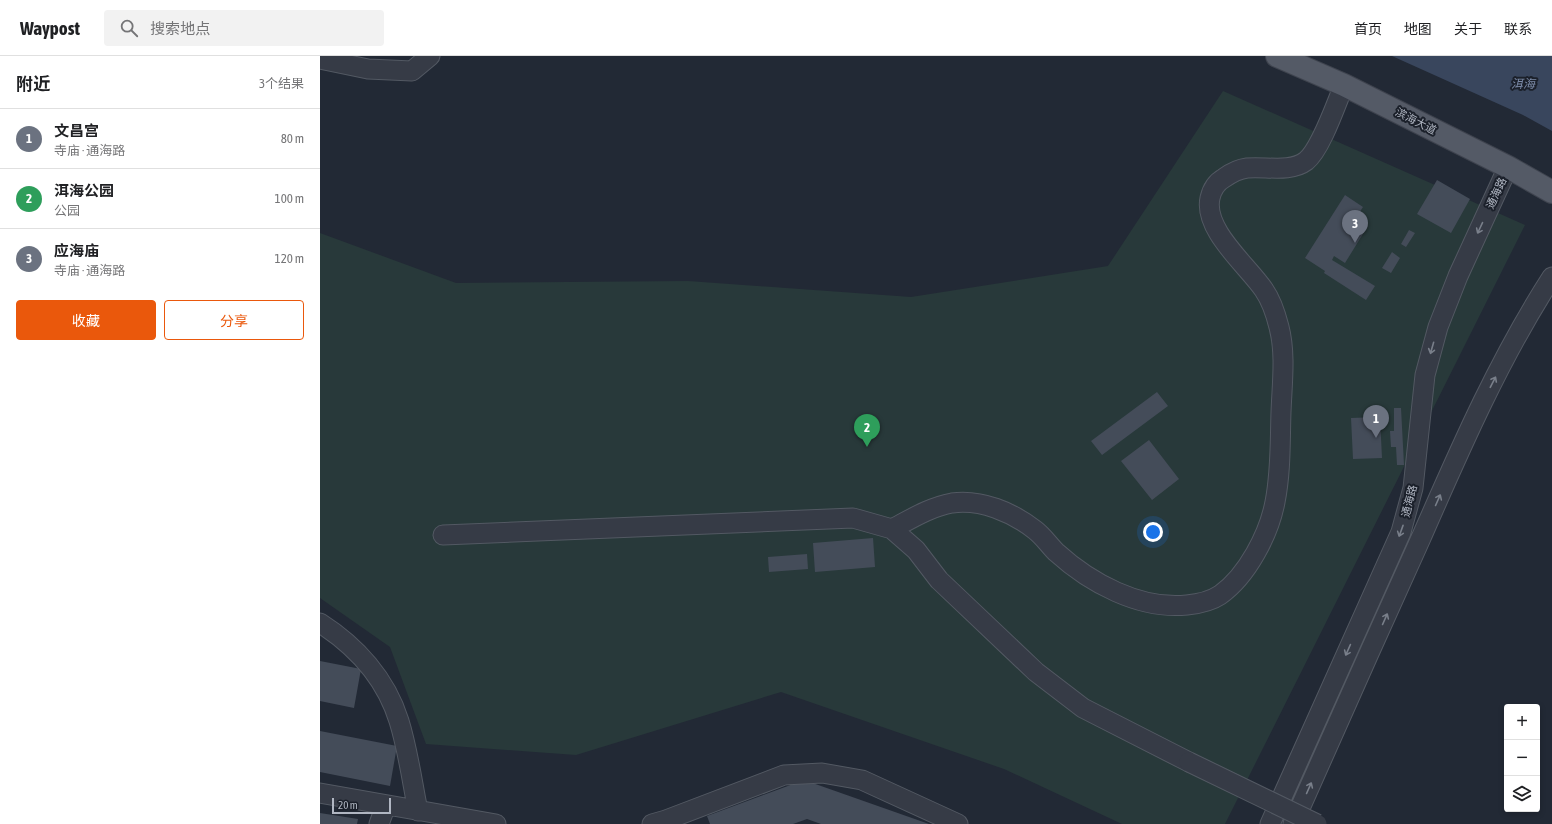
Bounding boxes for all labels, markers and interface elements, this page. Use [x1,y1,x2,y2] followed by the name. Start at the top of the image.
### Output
[104,10,384,46] search box
[20,17,80,39] text: Waypost
[118,17,140,39] icon: search
[150,20,210,37] text: 搜索地点
[1354,21,1382,37] text: 首页
[1404,21,1432,37] text: 地图
[1454,21,1482,37] text: 关于
[1504,21,1532,37] text: 联系
[16,74,50,94] text: 附近
[259,76,304,91] text: 3个结果
[1511,77,1537,91] water label: 洱海
[1394,106,1438,136] street label: 滨海大道
[54,122,99,139] text: 文昌宫
[26,131,32,146] text: 1
[281,131,304,146] text: 80 m
[54,143,125,158] text: 寺庙 · 通海路
[1484,176,1508,210] street label: 通海路
[54,182,114,199] text: 洱海公园
[26,191,32,206] text: 2
[275,191,304,206] text: 100 m
[54,203,80,218] text: 公园
[1342,210,1368,243] pin: 3
[1476,222,1483,234] one-way arrow
[54,242,99,259] text: 应海庙
[26,251,32,266] text: 3
[275,251,304,266] text: 120 m
[54,263,125,278] text: 寺庙 · 通海路
[16,300,156,340] button: 收藏
[164,300,304,340] button: 分享
[1428,342,1435,355] one-way arrow
[1490,377,1497,389] one-way arrow
[1363,405,1389,438] pin: 1
[854,414,880,447] pin: 2
[1399,484,1419,518] street label: 通海路
[1434,494,1442,506] one-way arrow
[1143,522,1163,542] your location
[1396,525,1404,537] one-way arrow
[1382,613,1389,625] one-way arrow
[1344,643,1351,655] one-way arrow
[1504,704,1540,812] map controls
[1504,704,1540,740] button: +
[1504,740,1540,776] button: −
[1504,776,1540,812] button: layers
[1305,783,1313,795] one-way arrow
[332,796,391,815] scale bar
[338,799,358,811] text: 20 m

